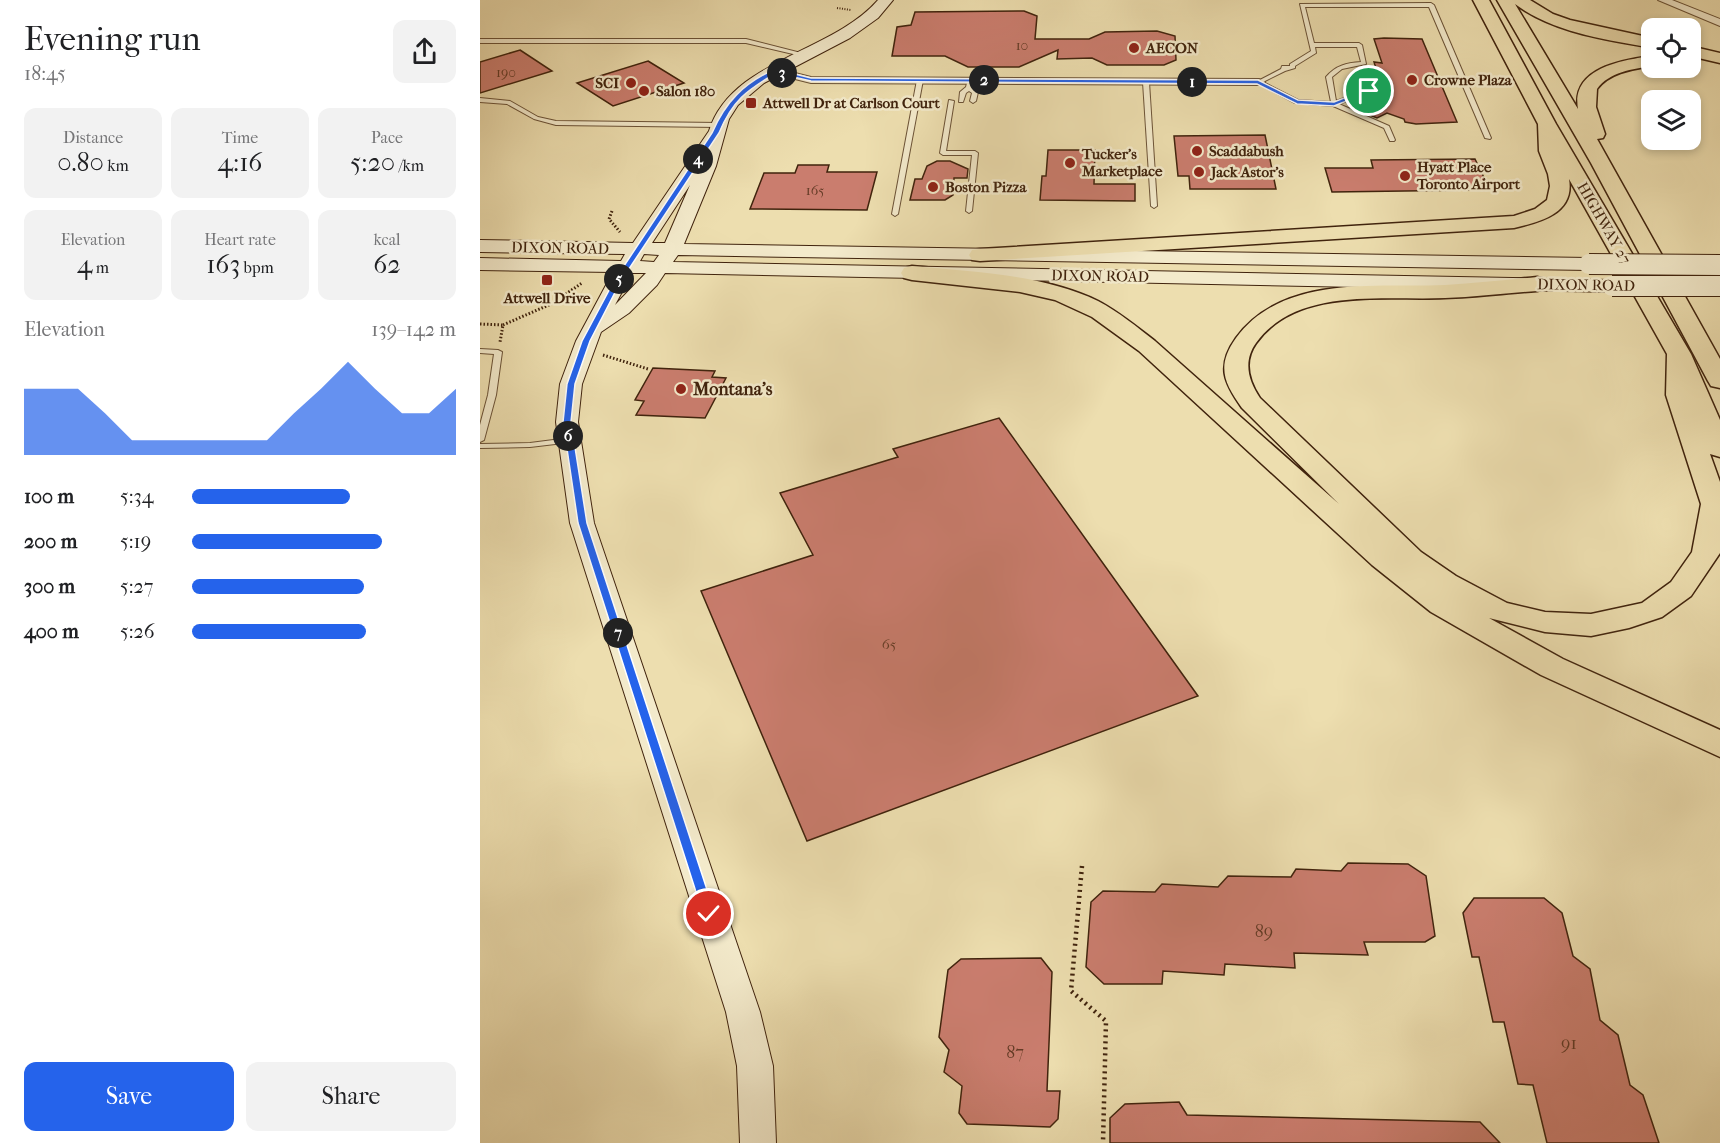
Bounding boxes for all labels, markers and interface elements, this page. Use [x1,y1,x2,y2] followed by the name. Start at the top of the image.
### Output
[1641,18,1701,150] map controls
[1641,18,1701,78] button: locate
[24,20,201,59] text: Evening run
[393,20,456,83] button: share
[1016,37,1028,54] house number: 10
[1145,39,1199,57] place label: AECON
[1127,41,1141,55] marker: AECON
[767,58,797,88] pin: 3
[24,62,66,85] text: 18:45
[779,63,785,82] text: 3
[496,64,516,81] house number: 190
[969,65,999,95] pin: 2
[1343,65,1394,116] pin
[1177,67,1207,97] pin: 1
[980,70,988,89] text: 2
[1424,71,1513,89] place label: Crowne Plaza
[1189,72,1195,91] text: 1
[1405,73,1419,87] marker: Crowne Plaza
[595,74,619,92] place label: SCI
[1352,74,1385,107] icon: arrive
[624,76,638,90] marker: SCI
[656,82,715,100] place label: Salon 180
[637,84,651,98] marker: Salon 180
[1641,90,1701,150] button: layers
[762,94,941,112] place label: Attwell Dr at Carlson Court
[744,96,758,110] marker: Attwell Dr at Carlson Court
[63,128,123,147] text: Distance
[222,128,258,147] text: Time
[371,128,403,147] text: Pace
[1209,142,1284,160] place label: Scaddabush
[683,144,713,174] pin: 4
[1190,144,1204,158] marker: Scaddabush
[1081,145,1163,180] place label: Tucker's Marketplace
[57,147,104,178] text: 0.80
[218,147,262,178] text: 4:16
[350,147,395,178] text: 5:20
[693,149,703,168] text: 4
[104,156,129,175] text: km
[395,156,424,175] text: /km
[1063,156,1077,170] marker: Tucker's Marketplace
[1416,158,1521,193] place label: Hyatt Place Toronto Airport
[1209,163,1284,181] place label: Jack Astor's
[1192,165,1206,179] marker: Jack Astor's
[1398,169,1412,183] marker: Hyatt Place Toronto Airport
[945,178,1027,196] place label: Boston Pizza
[1573,179,1635,267] street label: HIGHWAY 27
[926,180,940,194] marker: Boston Pizza
[806,182,824,199] house number: 165
[61,230,125,249] text: Elevation
[204,230,276,249] text: Heart rate
[374,230,400,249] text: kcal
[511,238,609,258] street label: DIXON ROAD
[77,249,92,280] text: 4
[206,249,240,280] text: 163
[373,249,401,280] text: 62
[92,258,109,277] text: m
[240,258,274,277] text: bpm
[604,264,634,294] pin: 5
[1051,266,1149,286] street label: DIXON ROAD
[616,269,622,288] text: 5
[540,273,554,287] marker: Attwell Drive
[1537,275,1635,295] street label: DIXON ROAD
[503,289,591,307] place label: Attwell Drive
[24,318,105,341] text: Elevation
[371,318,456,341] text: 139–142 m
[692,379,773,400] place label: Montana's
[674,382,688,396] marker: Montana's
[553,421,583,451] pin: 6
[564,426,572,445] text: 6
[24,485,74,508] text: 100 m
[120,485,154,508] text: 5:34
[24,530,77,553] text: 200 m
[120,530,151,553] text: 5:19
[24,575,75,598] text: 300 m
[120,575,153,598] text: 5:27
[603,618,633,648] pin: 7
[24,620,79,643] text: 400 m
[120,620,155,643] text: 5:26
[614,623,622,642] text: 7
[882,635,896,653] house number: 65
[683,888,734,939] pin
[692,897,725,930] icon: check
[1255,921,1273,942] house number: 89
[1561,1033,1577,1054] house number: 91
[1006,1042,1024,1063] house number: 87
[24,1062,234,1131] button: Save
[246,1062,456,1131] button: Share

